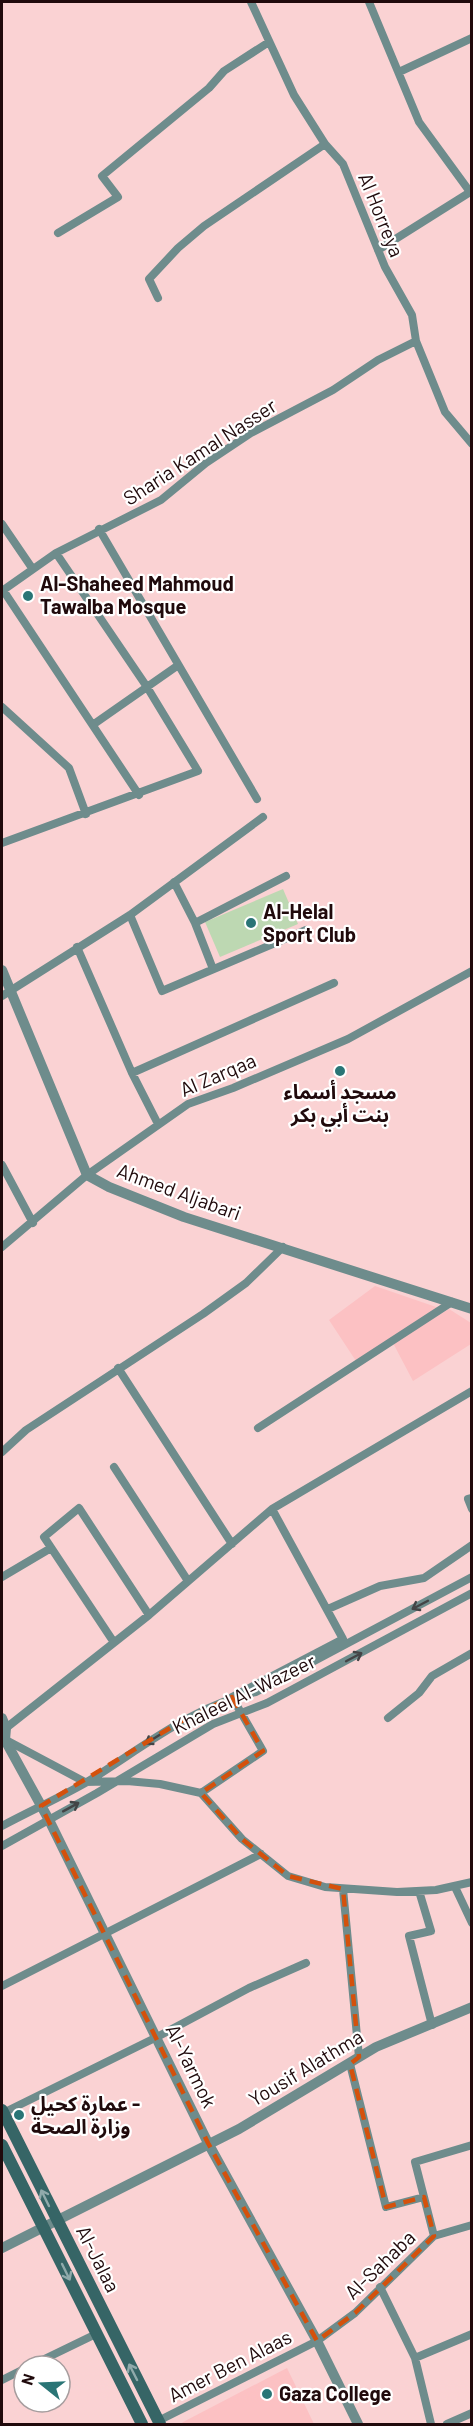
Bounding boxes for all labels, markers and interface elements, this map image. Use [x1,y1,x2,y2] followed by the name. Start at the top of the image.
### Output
[354,169,410,260] street label: Al Horreya
[118,393,281,510] street label: Sharia Kamal Nasser
[40,571,234,618] place label: Al-Shaheed Mahmoud Tawalba Mosque
[21,589,35,603] marker: Al-Shaheed Mahmoud Tawalba Mosque
[263,899,356,946] place label: Al-Helal Sport Club
[244,916,258,930] marker: Al-Helal Sport Club
[176,1047,259,1101] street label: Al Zarqaa
[333,1064,347,1078] marker: مسجد أسماء بنت أبي بكر
[283,1079,397,1132] place label: مسجد أسماء بنت أبي بكر
[114,1158,245,1225] street label: Ahmed Aljabari
[412,1599,429,1611] one-way arrow
[168,1648,319,1738] street label: Khaleel Al-Wazeer
[345,1651,363,1663] one-way arrow
[145,1734,162,1746] one-way arrow
[62,1801,79,1813] one-way arrow
[161,2020,222,2111] street label: Al-Yarmok
[244,2024,367,2111] street label: Yousif Alathma
[31,2091,140,2139] place label: عمارة كحيل - وزارة الصحة
[12,2108,26,2122] marker: عمارة كحيل - وزارة الصحة
[39,2190,51,2208] one-way arrow
[72,2221,126,2296] street label: Al-Jalaa
[339,2225,420,2304] street label: Al-Sahaba
[61,2263,73,2281] one-way arrow
[164,2324,295,2407] street label: Amer Ben Alaas
[12,2354,72,2414] north arrow
[127,2364,139,2382] one-way arrow
[17,2371,38,2387] text: N
[279,2381,392,2405] place label: Gaza College
[260,2387,274,2401] marker: Gaza College

